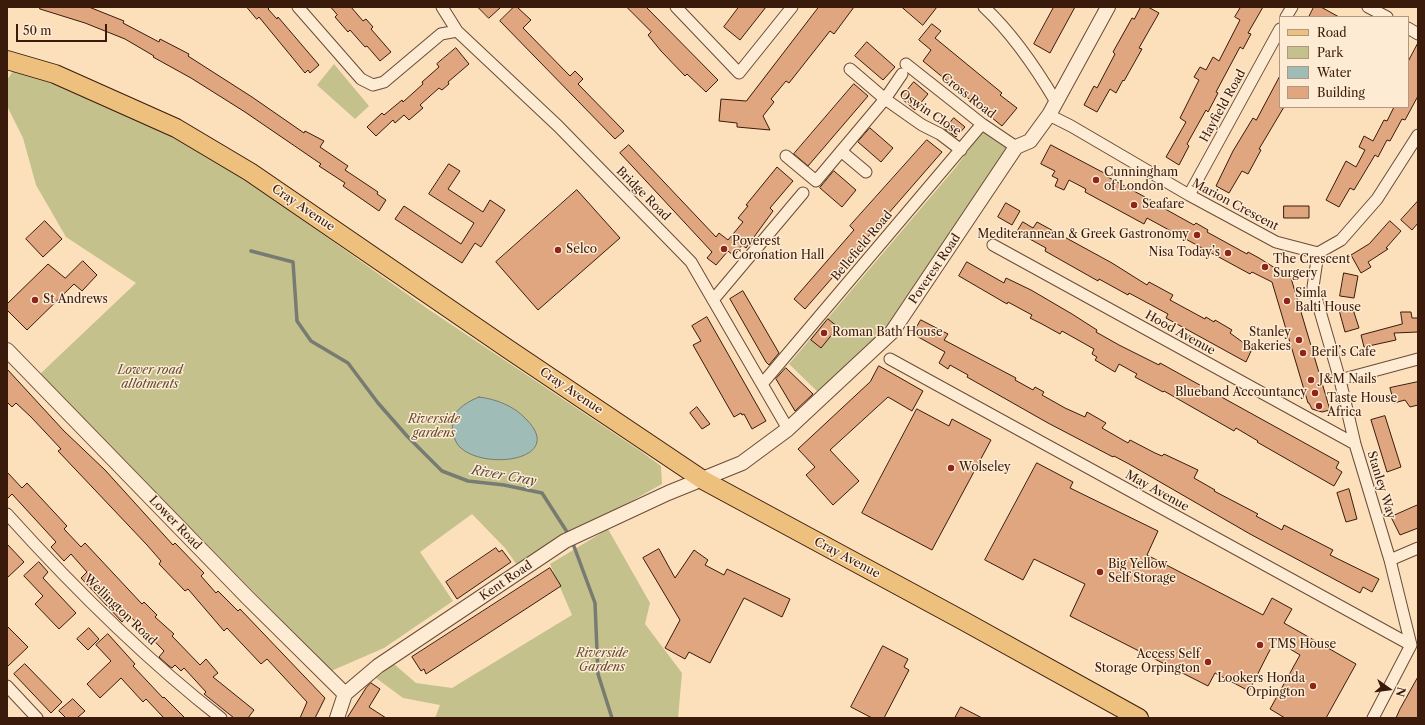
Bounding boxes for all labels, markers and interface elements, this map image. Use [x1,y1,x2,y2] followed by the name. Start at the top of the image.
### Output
[18,16,109,42] scale bar
[1279,16,1409,108] legend
[23,23,52,38] text: 50 m
[1317,25,1347,40] text: Road
[1317,45,1343,60] text: Park
[1317,65,1351,80] text: Water
[1197,67,1249,145] street label: Hayfield Road
[938,70,998,122] street label: Cross Road
[1317,85,1365,100] text: Building
[896,87,964,139] street label: Oswin Close
[613,164,673,224] street label: Bridge Road
[1104,166,1178,194] place label: Cunningham of London
[1091,175,1101,185] marker: Cunningham of London
[1189,176,1281,234] street label: Marion Crescent
[269,182,337,234] street label: Cray Avenue
[1142,198,1184,212] place label: Seafare
[1129,200,1139,210] marker: Seafare
[829,208,895,284] street label: Bellefield Road
[977,228,1189,242] place label: Mediterannean & Greek Gastronomy
[1192,230,1202,240] marker: Mediterannean & Greek Gastronomy
[906,231,964,307] street label: Poverest Road
[732,235,824,263] place label: Poverest Coronation Hall
[566,243,597,257] place label: Selco
[719,244,729,254] marker: Poverest Coronation Hall
[553,245,563,255] marker: Selco
[1149,246,1220,260] place label: Nisa Today’s
[1223,248,1233,258] marker: Nisa Today’s
[1273,253,1350,281] place label: The Crescent Surgery
[1260,262,1270,272] marker: The Crescent Surgery
[1295,287,1361,315] place label: Simla Balti House
[43,293,108,307] place label: St Andrews
[30,295,40,305] marker: St Andrews
[1282,296,1292,306] marker: Simla Balti House
[1142,308,1218,358] street label: Hood Avenue
[832,326,943,340] place label: Roman Bath House
[1242,326,1291,354] place label: Stanley Bakeries
[819,328,829,338] marker: Roman Bath House
[1294,335,1304,345] marker: Stanley Bakeries
[1311,346,1376,360] place label: Beril’s Cafe
[1298,348,1308,358] marker: Beril’s Cafe
[117,364,183,392] park label: Lower road allotments
[537,365,605,417] street label: Cray Avenue
[1319,373,1377,387] place label: J&M Nails
[1306,375,1316,385] marker: J&M Nails
[1175,386,1307,400] place label: Blueband Accountancy
[1310,388,1320,398] marker: Blueband Accountancy
[1327,392,1397,420] place label: Taste House Africa
[1314,401,1324,411] marker: Taste House Africa
[408,413,460,441] park label: Riverside gardens
[1364,449,1398,521] street label: Stanley Way
[959,461,1011,475] place label: Wolseley
[470,463,538,489] water label: River Cray
[946,463,956,473] marker: Wolseley
[1123,468,1191,514] street label: May Avenue
[146,493,204,553] street label: Lower Road
[811,535,883,581] street label: Cray Avenue
[477,558,535,604] street label: Kent Road
[1108,558,1176,586] place label: Big Yellow Self Storage
[1095,567,1105,577] marker: Big Yellow Self Storage
[81,572,159,648] street label: Wellington Road
[1268,638,1336,652] place label: TMS House
[1255,640,1265,650] marker: TMS House
[576,647,628,675] park label: Riverside Gardens
[1095,648,1200,676] place label: Access Self Storage Orpington
[1203,657,1213,667] marker: Access Self Storage Orpington
[1369,669,1409,709] north arrow
[1217,672,1305,700] place label: Lookers Honda Orpington
[1308,681,1318,691] marker: Lookers Honda Orpington
[1393,686,1409,698] text: N

